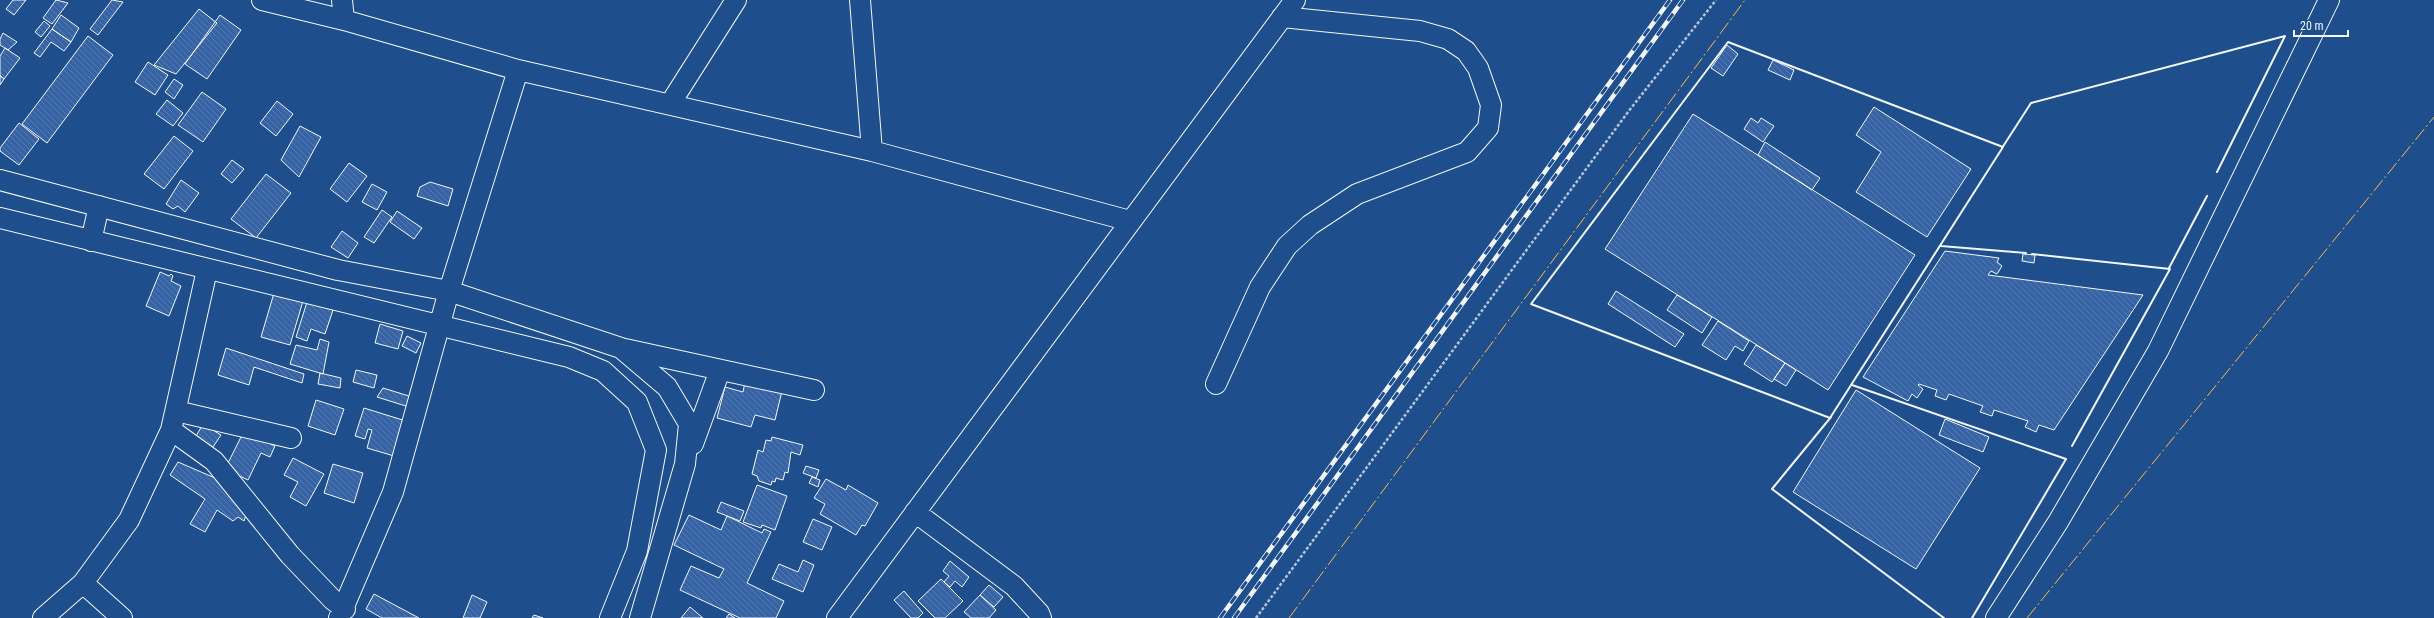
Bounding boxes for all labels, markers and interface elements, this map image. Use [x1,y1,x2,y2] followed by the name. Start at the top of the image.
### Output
[2294,12,2348,38] scale bar
[2300,19,2324,33] text: 20 m

